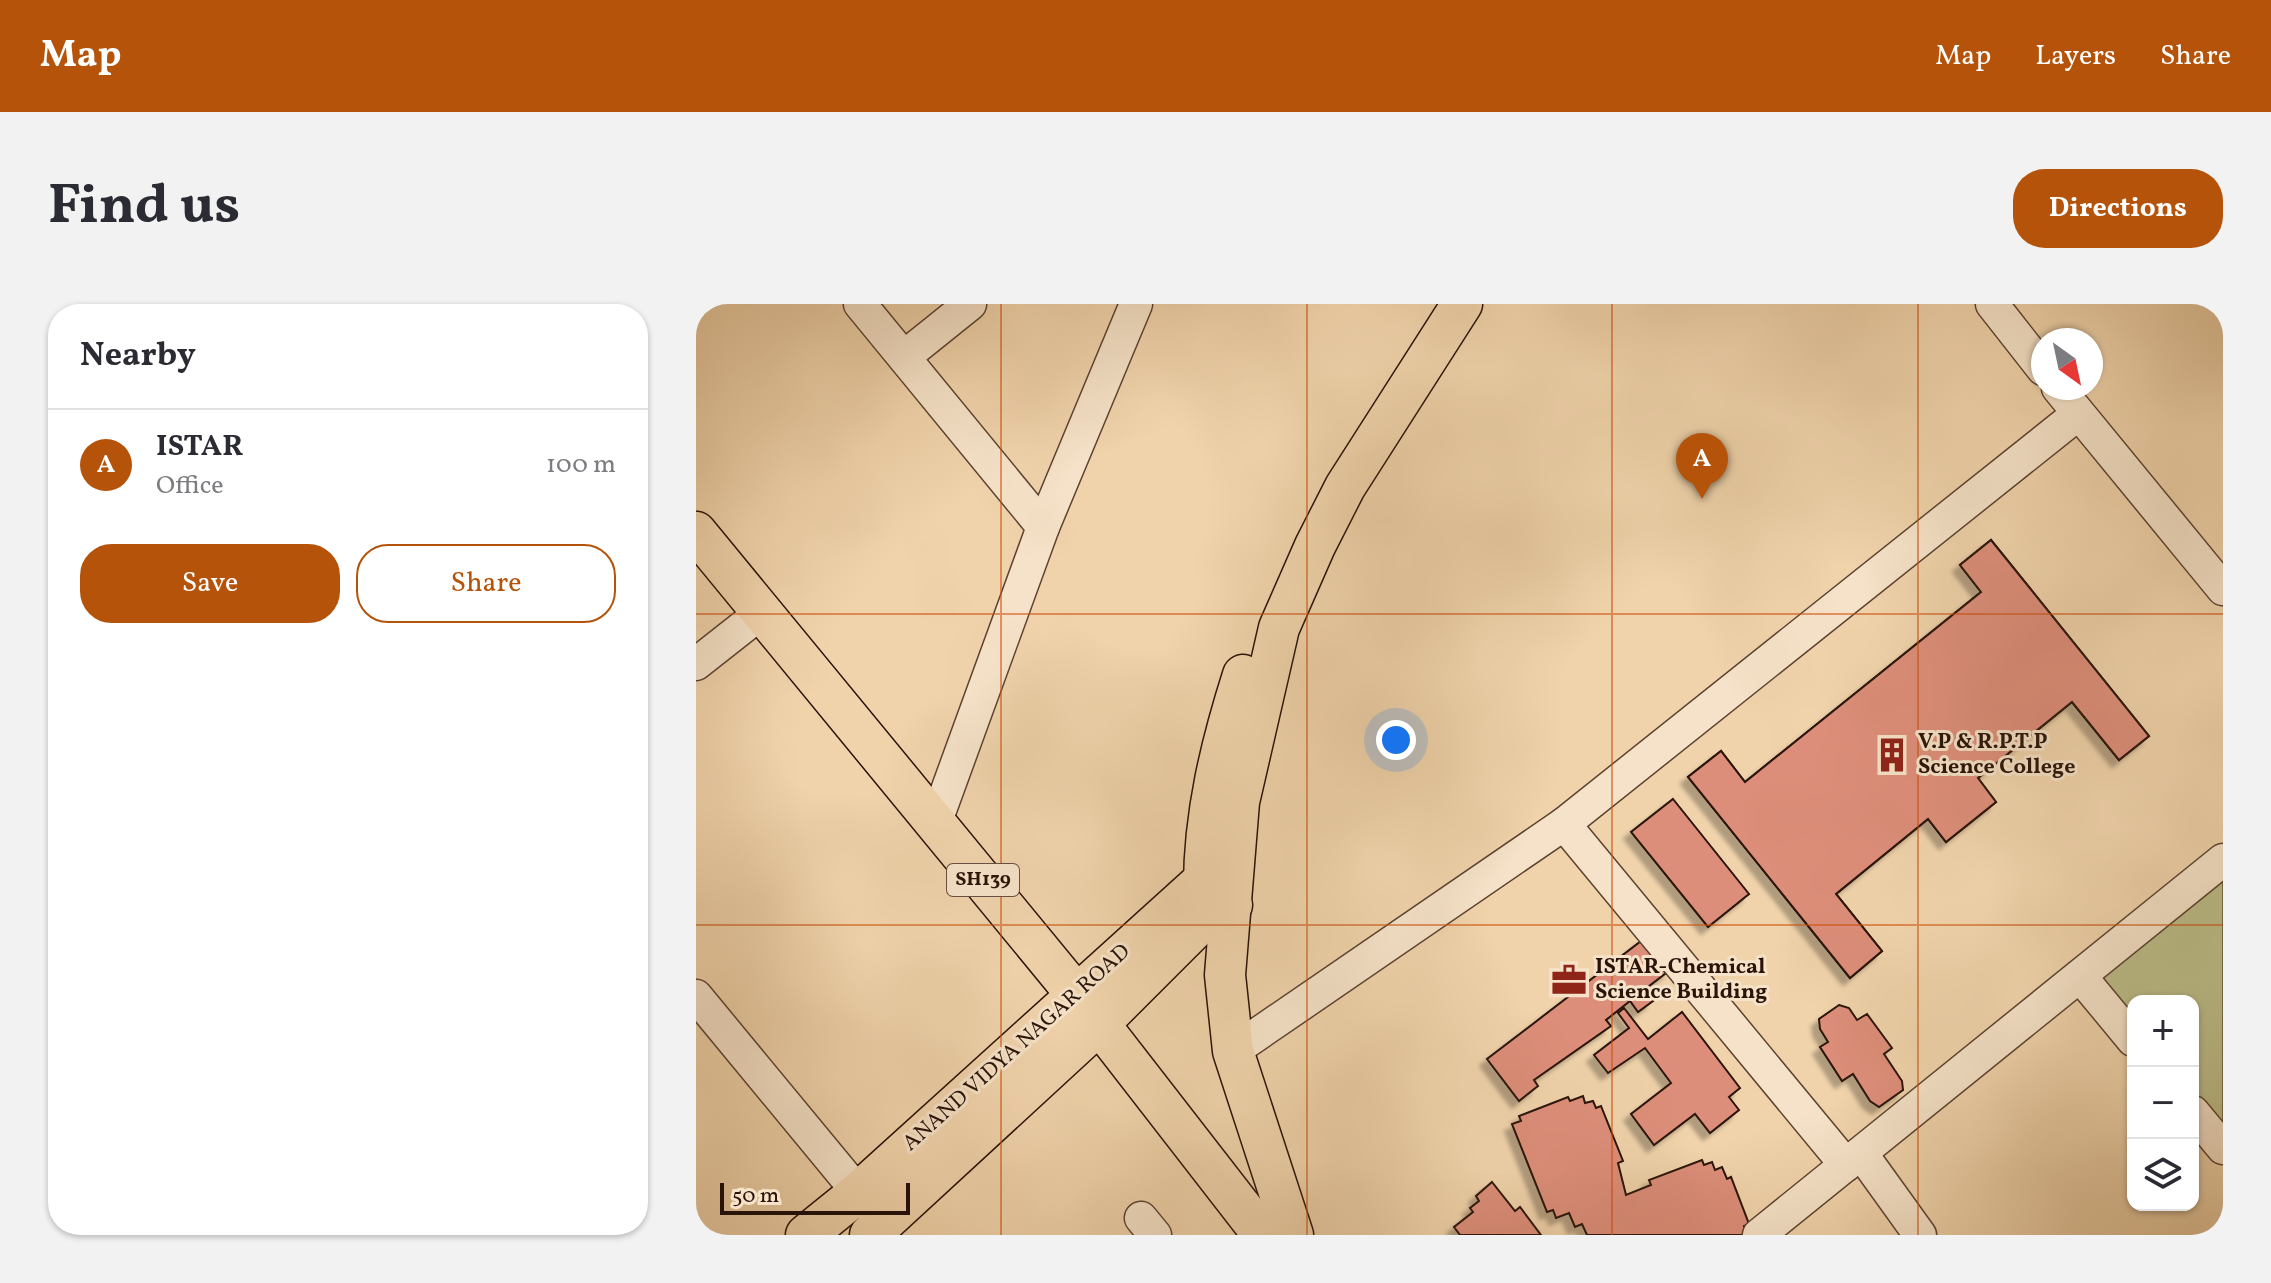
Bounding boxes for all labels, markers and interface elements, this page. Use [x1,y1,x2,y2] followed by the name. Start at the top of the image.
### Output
[40,30,121,83] text: Map
[1935,37,1991,76] text: Map
[2035,37,2116,76] text: Layers
[2160,37,2231,76] text: Share
[48,169,240,247] text: Find us
[2013,169,2223,248] button: Directions
[2031,328,2103,400] north arrow
[80,333,196,380] text: Nearby
[156,426,243,468] text: ISTAR
[1676,433,1728,499] pin: A
[97,447,115,483] text: A
[546,447,616,483] text: 100 m
[156,468,224,504] text: Office
[80,544,340,623] button: Save
[356,544,616,623] button: Share
[1376,720,1416,760] your location
[1918,727,2075,783] place label: V.P & R.P.T.P Science College
[1873,736,1911,774] building icon: V.P & R.P.T.P Science College
[947,864,1019,896] road number: SH139
[896,937,1138,1159] street label: ANAND VIDYA NAGAR ROAD
[1595,952,1767,1008] place label: ISTAR-Chemical Science Building
[1550,961,1588,999] office icon: ISTAR-Chemical Science Building
[2127,995,2199,1211] map controls
[2127,995,2199,1067] button: +
[2127,1067,2199,1139] button: −
[2127,1139,2199,1211] button: layers
[720,1179,910,1215] scale bar
[732,1181,779,1212] text: 50 m

